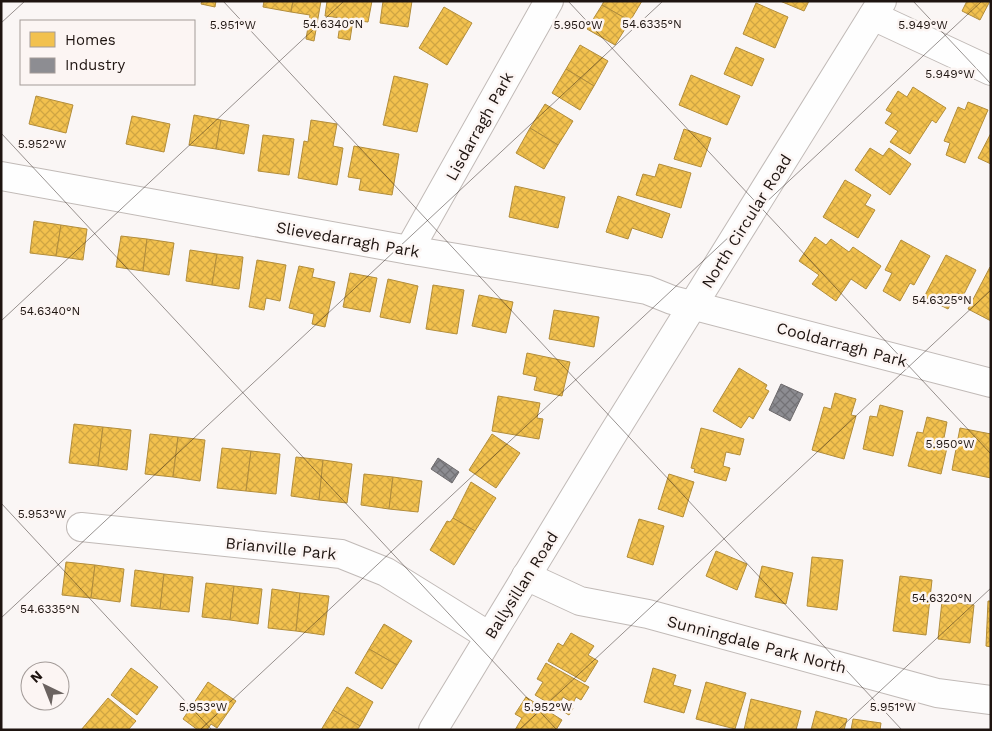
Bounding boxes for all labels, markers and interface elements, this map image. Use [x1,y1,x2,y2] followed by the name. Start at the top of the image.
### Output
[303,17,363,31] text: 54.6340°N
[622,17,682,31] text: 54.6335°N
[210,18,257,32] text: 5.951°W
[553,18,603,32] text: 5.950°W
[898,18,948,32] text: 5.949°W
[20,20,195,85] legend
[65,31,116,49] text: Homes
[65,56,126,74] text: Industry
[925,67,975,81] text: 5.949°W
[442,68,517,184] street label: Lisdarragh Park
[18,137,67,151] text: 5.952°W
[697,151,795,292] street label: North Circular Road
[275,218,421,261] street label: Slievedarragh Park
[912,293,972,307] text: 54.6325°N
[20,304,80,318] text: 54.6340°N
[775,318,909,371] street label: Cooldarragh Park
[925,437,975,451] text: 5.950°W
[18,507,67,521] text: 5.953°W
[481,528,562,642] street label: Ballysillan Road
[225,533,337,564] street label: Brianville Park
[912,591,972,605] text: 54.6320°N
[20,602,80,616] text: 54.6335°N
[665,611,848,678] street label: Sunningdale Park North
[20,661,70,711] north arrow
[27,667,45,686] text: N
[179,700,228,714] text: 5.953°W
[524,700,573,714] text: 5.952°W
[870,700,917,714] text: 5.951°W

